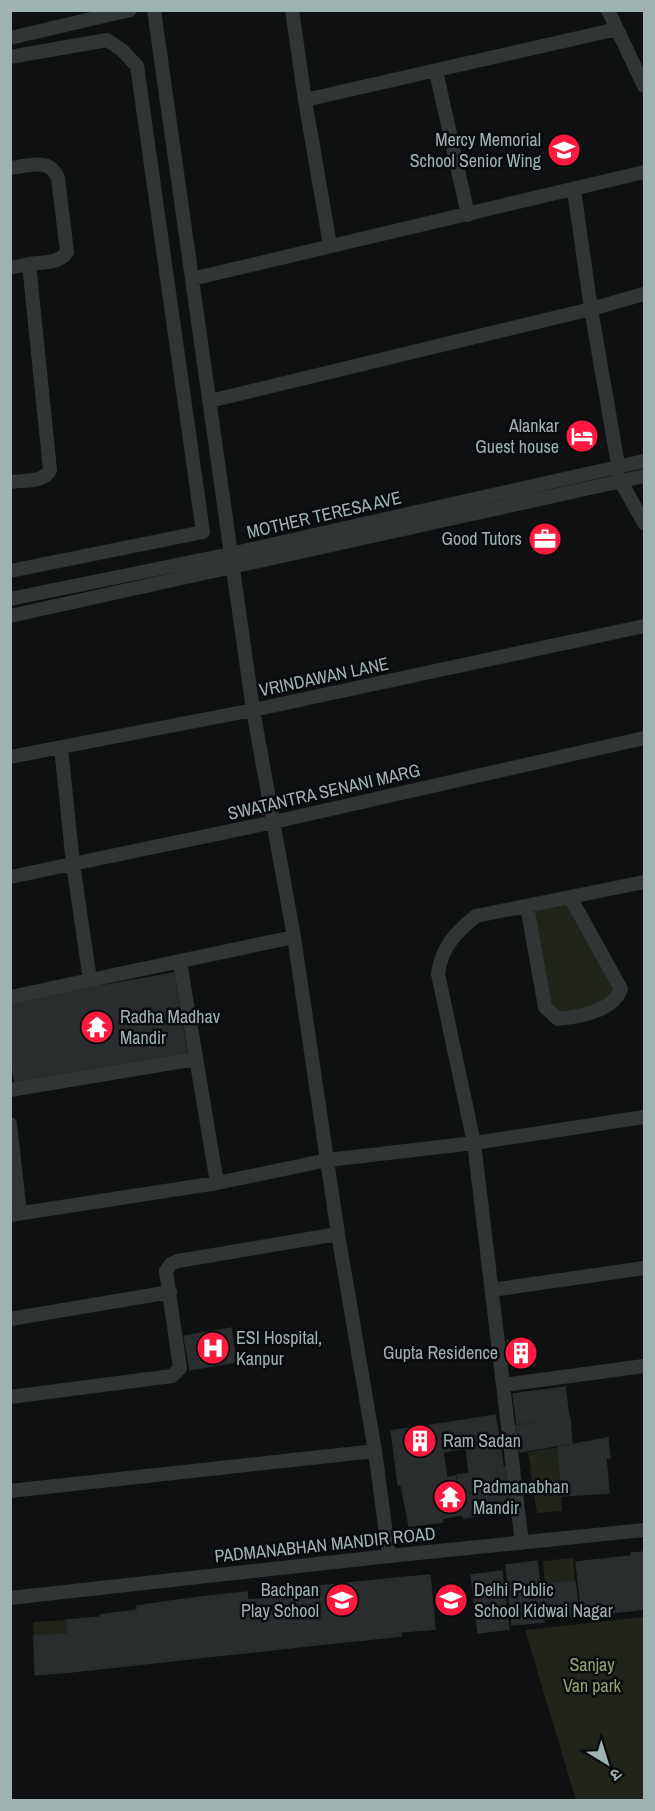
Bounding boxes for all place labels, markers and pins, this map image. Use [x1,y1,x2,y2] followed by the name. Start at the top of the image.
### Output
[410,127,542,173] place label: Mercy Memorial School Senior Wing
[546,132,582,168] school or university icon: Mercy Memorial School Senior Wing
[475,413,559,459] place label: Alankar Guest house
[564,418,600,454] hotel icon: Alankar Guest house
[527,521,563,557] office icon: Good Tutors
[441,526,522,551] place label: Good Tutors
[120,1004,221,1050] place label: Radha Madhav Mandir
[79,1009,115,1045] temple icon: Radha Madhav Mandir
[236,1325,322,1371] place label: ESI Hospital, Kanpur
[195,1330,231,1366] hospital icon: ESI Hospital, Kanpur
[503,1335,539,1371] building icon: Gupta Residence
[383,1340,498,1365] place label: Gupta Residence
[402,1423,438,1459] building icon: Ram Sadan
[443,1428,521,1453] place label: Ram Sadan
[473,1474,569,1520] place label: Padmanabhan Mandir
[432,1479,468,1515] temple icon: Padmanabhan Mandir
[241,1577,319,1623] place label: Bachpan Play School
[474,1577,613,1623] place label: Delhi Public School Kidwai Nagar
[324,1582,360,1618] school or university icon: Bachpan Play School
[433,1582,469,1618] school or university icon: Delhi Public School Kidwai Nagar

